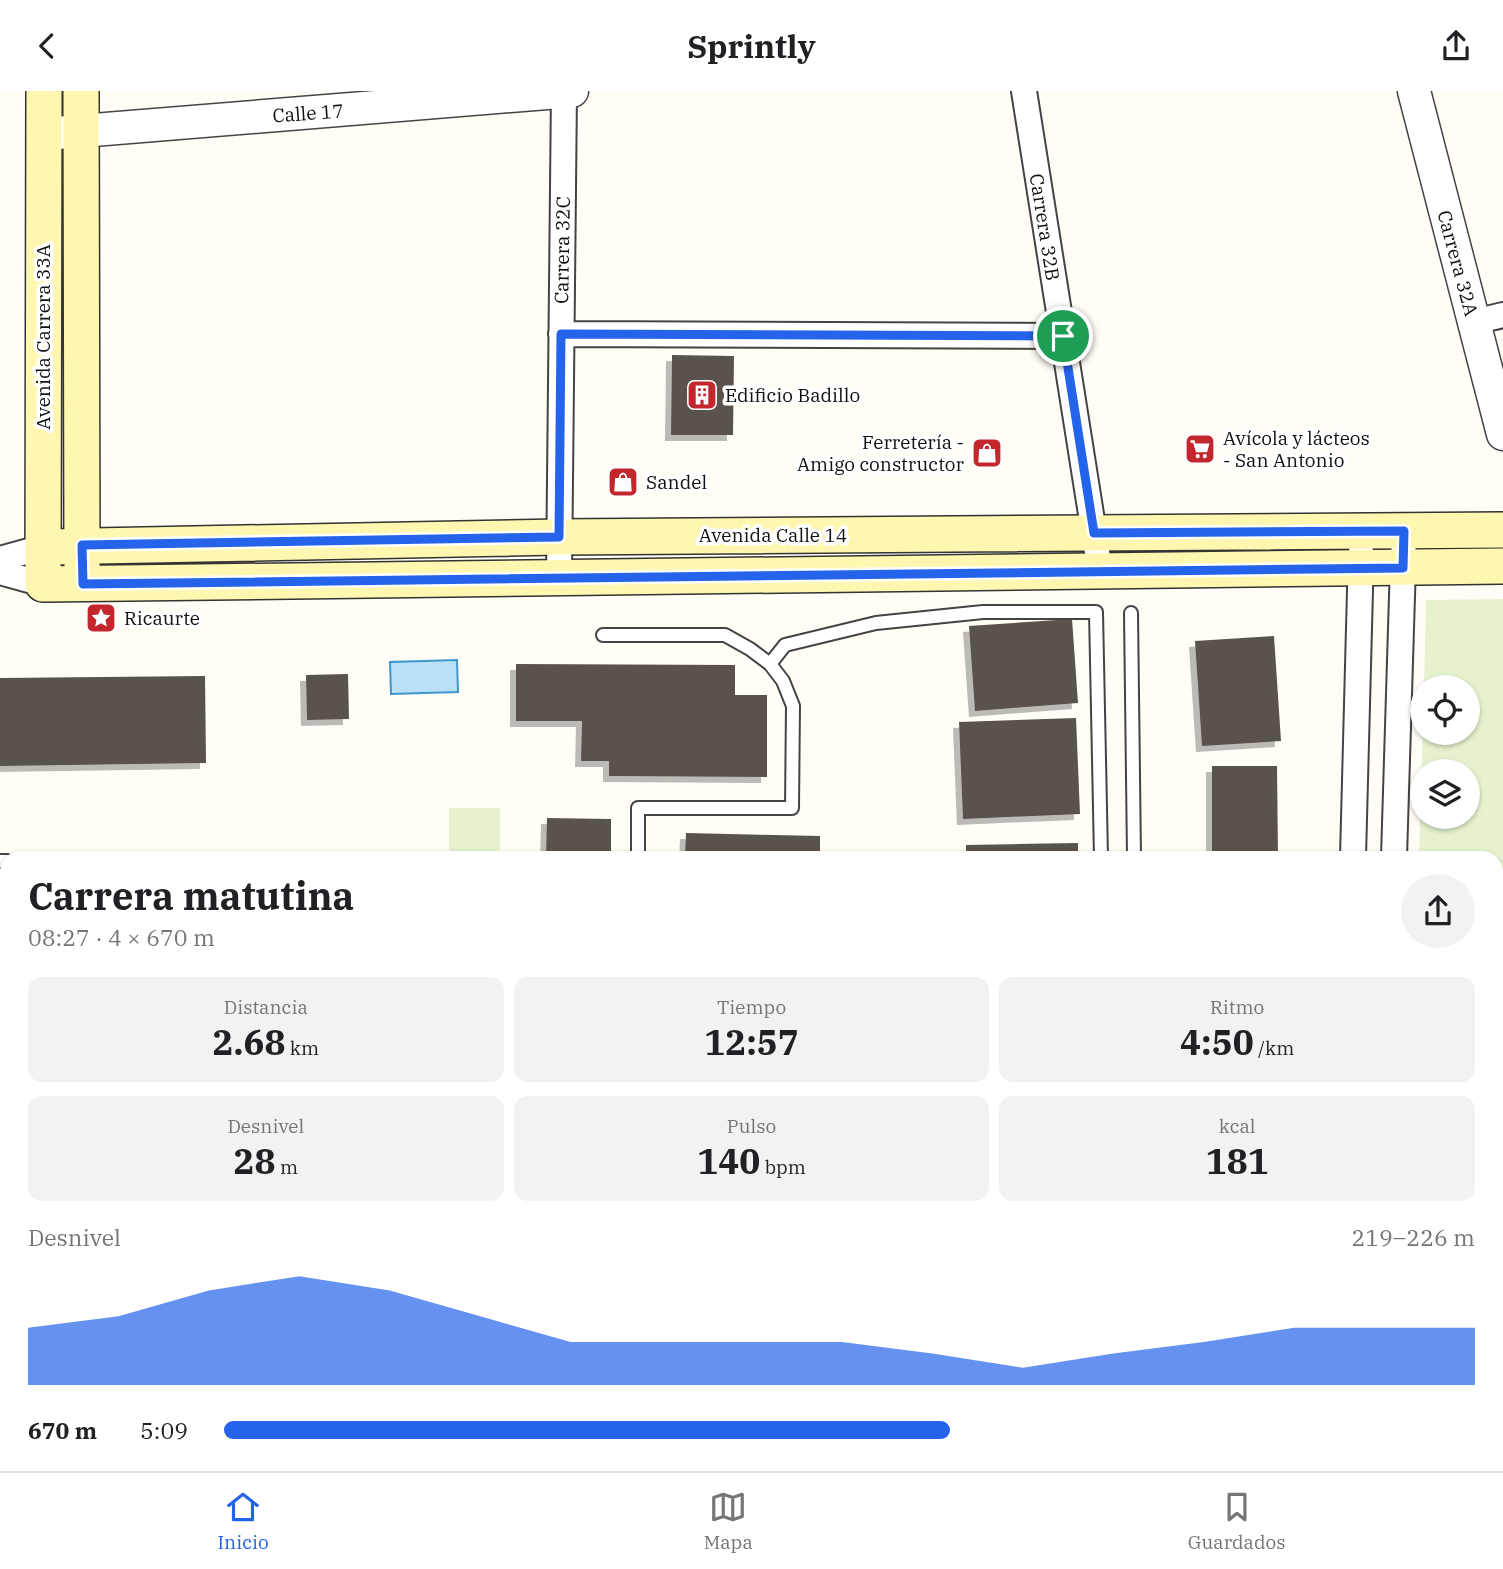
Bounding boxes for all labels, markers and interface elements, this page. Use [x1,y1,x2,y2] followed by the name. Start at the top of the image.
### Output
[687,25,816,67] text: Sprintly
[28,27,66,65] icon: back
[1437,27,1475,65] icon: share
[272,99,344,127] street label: Calle 17
[1025,172,1065,282] street label: Carrera 32B
[549,196,575,304] street label: Carrera 32C
[1432,207,1484,319] street label: Carrera 32A
[31,244,55,430] street label: Avenida Carrera 33A
[1033,306,1093,366] pin
[1044,317,1082,355] icon: arrive
[685,378,719,412] building icon: Edificio Badillo
[725,383,860,407] place label: Edificio Badillo
[1223,426,1370,472] place label: Avícola y lácteos - San Antonio
[797,430,965,476] place label: Ferretería - Amigo constructor
[1183,432,1217,466] supermarket icon: Avícola y lácteos - San Antonio
[970,436,1004,470] shop icon: Ferretería - Amigo constructor
[606,465,640,499] shop icon: Sandel
[646,470,707,494] place label: Sandel
[699,523,847,547] street label: Avenida Calle 14
[84,601,118,635] place icon: Ricaurte
[124,606,200,630] place label: Ricaurte
[1410,675,1480,829] map controls
[1410,675,1480,745] button: locate
[1410,759,1480,829] button: layers
[28,871,354,920] text: Carrera matutina
[1401,874,1475,948] button: share
[28,922,215,952] text: 08:27 · 4 × 670 m
[224,995,308,1019] text: Distancia
[717,995,786,1019] text: Tiempo
[1210,995,1264,1019] text: Ritmo
[213,1019,285,1065] text: 2.68
[704,1019,799,1065] text: 12:57
[1180,1019,1254,1065] text: 4:50
[285,1036,319,1060] text: km
[1254,1036,1294,1060] text: /km
[227,1114,304,1138] text: Desnivel
[727,1114,776,1138] text: Pulso
[1219,1114,1255,1138] text: kcal
[234,1138,276,1184] text: 28
[697,1138,760,1184] text: 140
[1206,1138,1269,1184] text: 181
[276,1155,298,1179] text: m
[760,1155,806,1179] text: bpm
[28,1222,121,1252] text: Desnivel
[1351,1222,1475,1252] text: 219–226 m
[28,1415,97,1445] text: 670 m
[140,1415,188,1445] text: 5:09
[217,1488,269,1554] tab: Inicio
[704,1488,753,1554] tab: Mapa
[1188,1488,1286,1554] tab: Guardados

